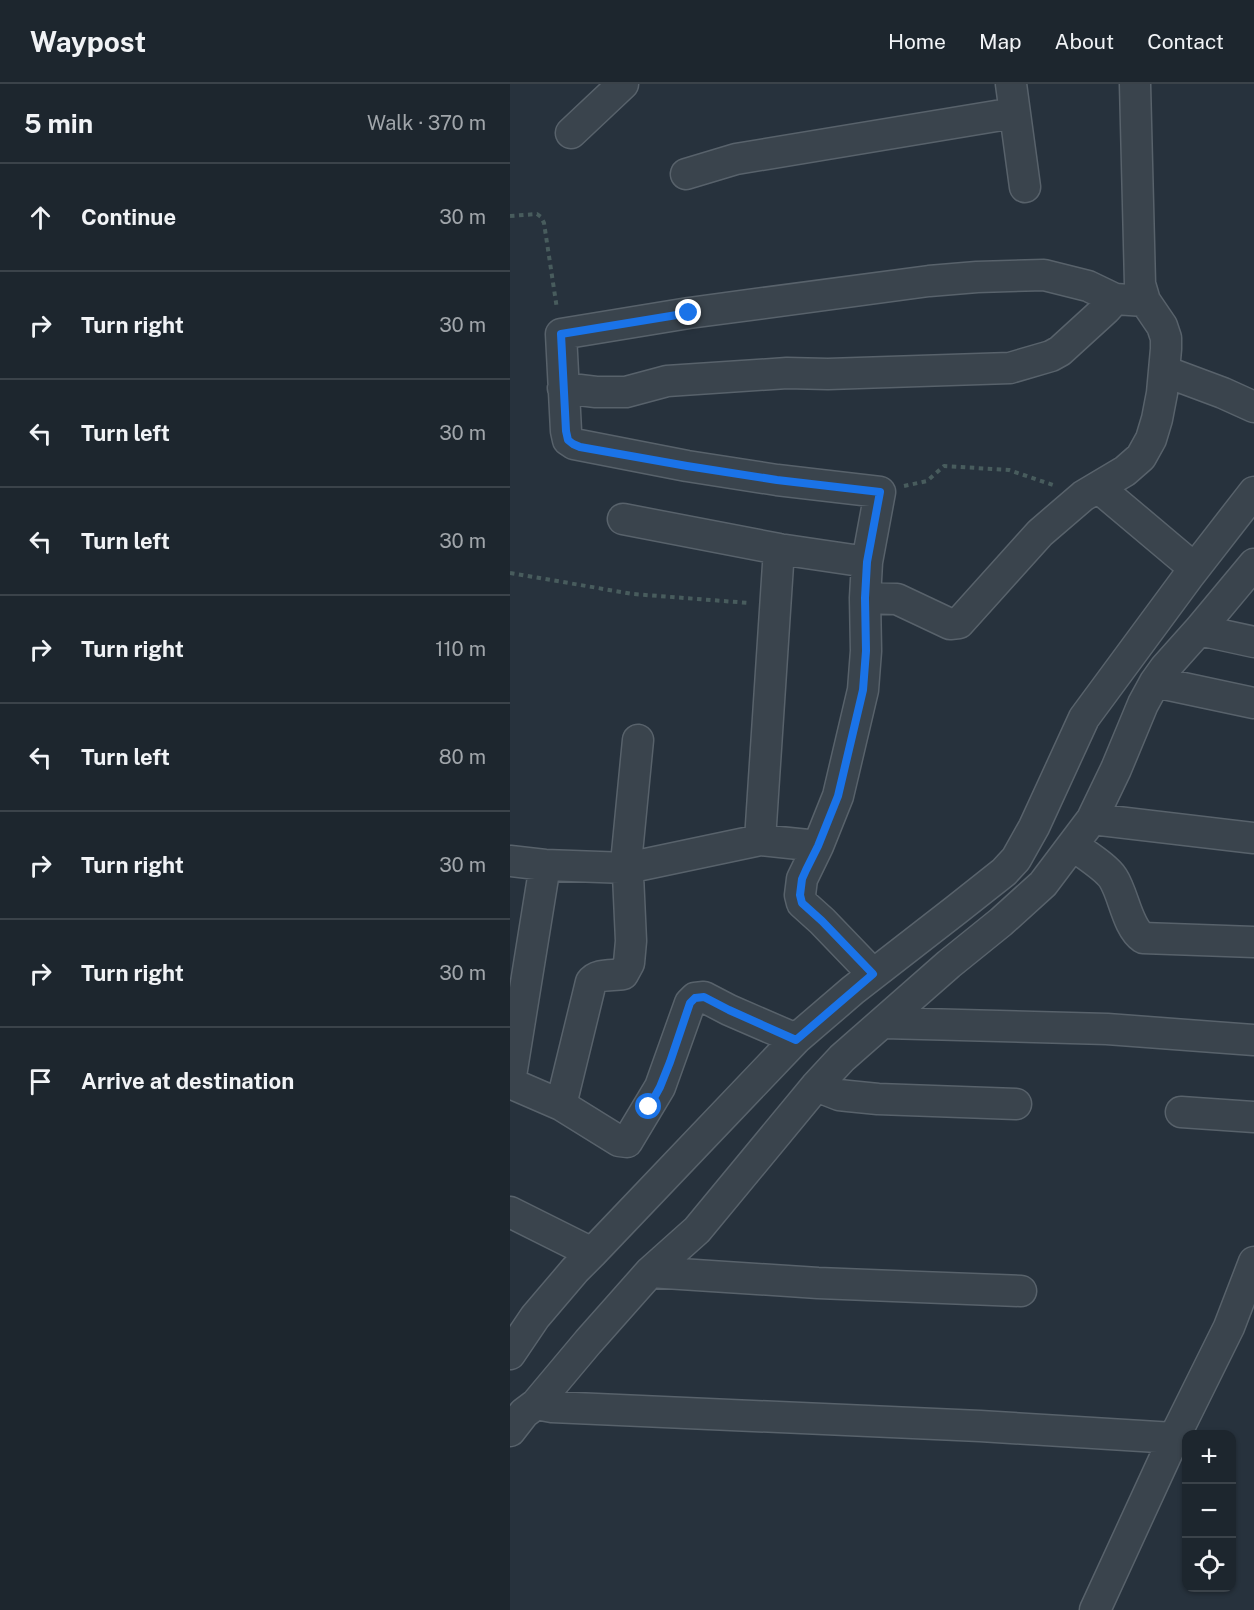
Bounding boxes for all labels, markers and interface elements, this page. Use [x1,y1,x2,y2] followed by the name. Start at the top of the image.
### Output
[30,25,146,58] text: Waypost
[888,29,946,54] text: Home
[979,29,1022,54] text: Map
[1055,29,1114,54] text: About
[1147,29,1224,54] text: Contact
[24,108,93,139] text: 5 min
[367,111,486,135] text: Walk · 370 m
[24,201,57,234] icon: ahead
[81,204,176,230] text: Continue
[439,205,486,229] text: 30 m
[675,299,701,325] route end
[24,309,57,342] icon: right
[81,312,184,338] text: Turn right
[439,313,486,337] text: 30 m
[24,417,57,450] icon: left
[81,420,170,446] text: Turn left
[439,421,486,445] text: 30 m
[24,525,57,558] icon: left
[81,528,170,554] text: Turn left
[439,529,486,553] text: 30 m
[24,633,57,666] icon: right
[81,636,184,662] text: Turn right
[435,637,486,661] text: 110 m
[24,741,57,774] icon: left
[81,744,170,770] text: Turn left
[439,745,486,769] text: 80 m
[24,849,57,882] icon: right
[81,852,184,878] text: Turn right
[439,853,486,877] text: 30 m
[24,957,57,990] icon: right
[81,960,184,986] text: Turn right
[439,961,486,985] text: 30 m
[24,1065,57,1098] icon: arrive
[81,1068,294,1094] text: Arrive at destination
[635,1093,661,1119] route start
[1182,1430,1236,1592] map controls
[1182,1430,1236,1484] button: +
[1182,1484,1236,1538] button: −
[1182,1538,1236,1592] button: locate

